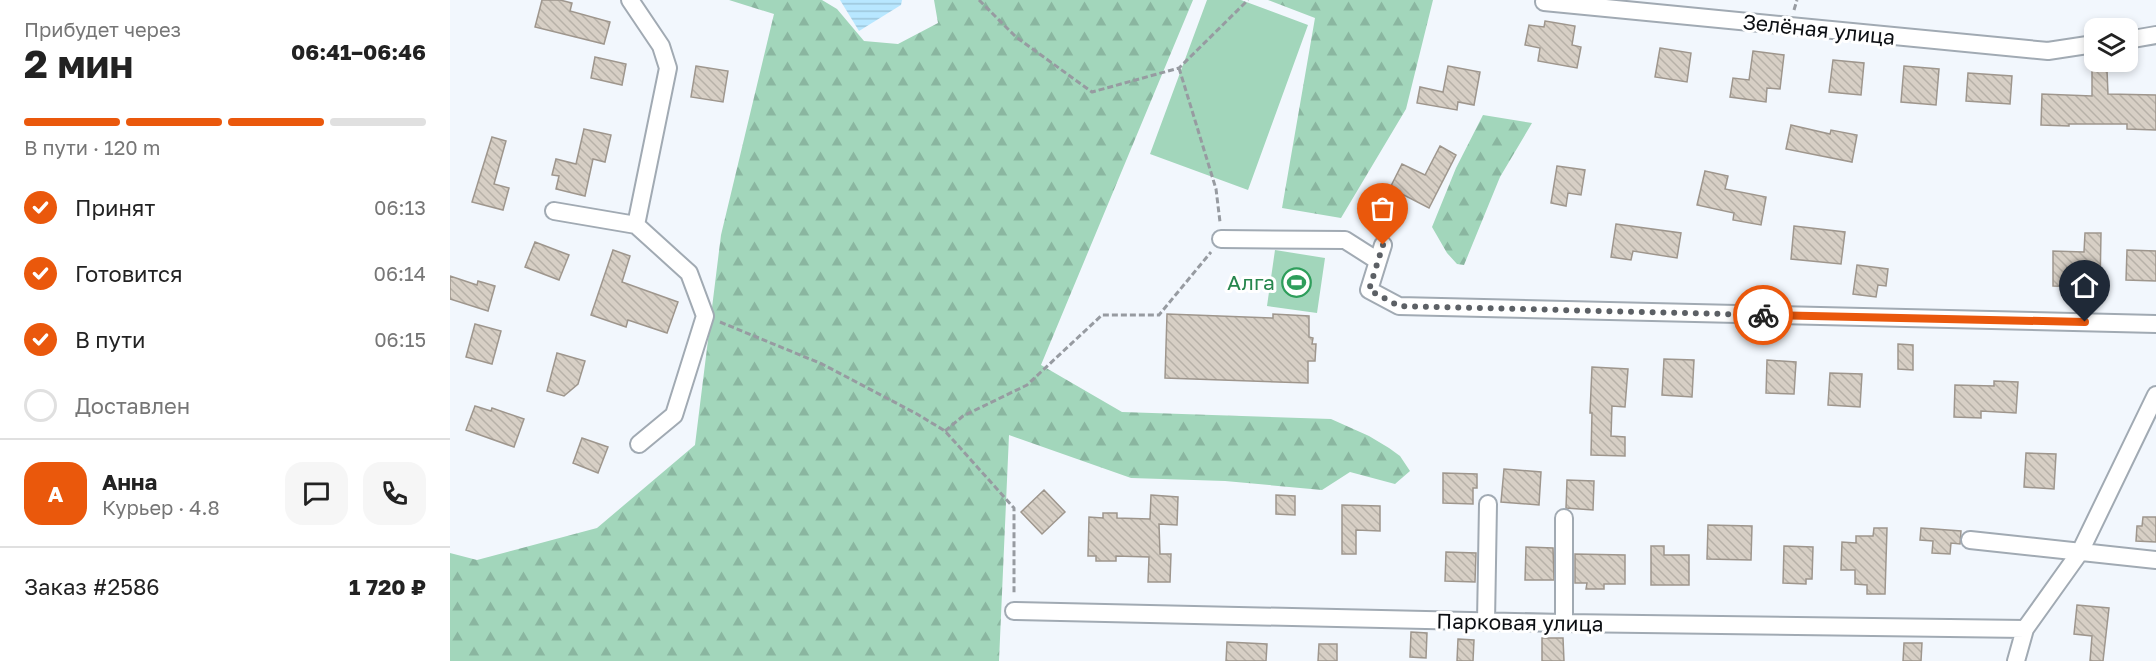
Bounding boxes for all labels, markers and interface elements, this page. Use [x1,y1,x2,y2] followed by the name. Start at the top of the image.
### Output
[1741,8,1897,50] street label: Зелёная улица
[24,17,181,41] text: Прибудет через
[2084,18,2138,72] map controls
[2084,18,2138,72] button: layers
[291,38,426,65] text: 06:41–06:46
[24,40,133,87] text: 2 мин
[24,135,160,159] text: В пути · 120 m
[1357,183,1408,245] pin
[24,191,57,224] icon: check
[1366,192,1399,225] icon: bag
[75,194,155,221] text: Принят
[374,195,426,219] text: 06:13
[24,257,57,290] icon: check
[75,260,183,287] text: Готовится
[2059,260,2110,322] pin
[374,261,426,285] text: 06:14
[1280,266,1312,298] sports icon: Алга
[1227,269,1275,295] place label: Алга
[2068,269,2101,302] icon: home
[1733,285,1793,345] courier
[1747,299,1780,332] icon: bike
[24,323,57,356] icon: check
[75,326,145,353] text: В пути
[374,327,426,351] text: 06:15
[75,392,190,419] text: Доставлен
[285,462,348,525] button: chat
[363,462,426,525] button: phone
[102,468,157,495] text: Анна
[48,480,63,507] text: А
[102,495,220,519] text: Курьер · 4.8
[24,573,160,600] text: Заказ #2586
[349,573,426,600] text: 1 720 ₽
[1436,608,1604,636] street label: Парковая улица

